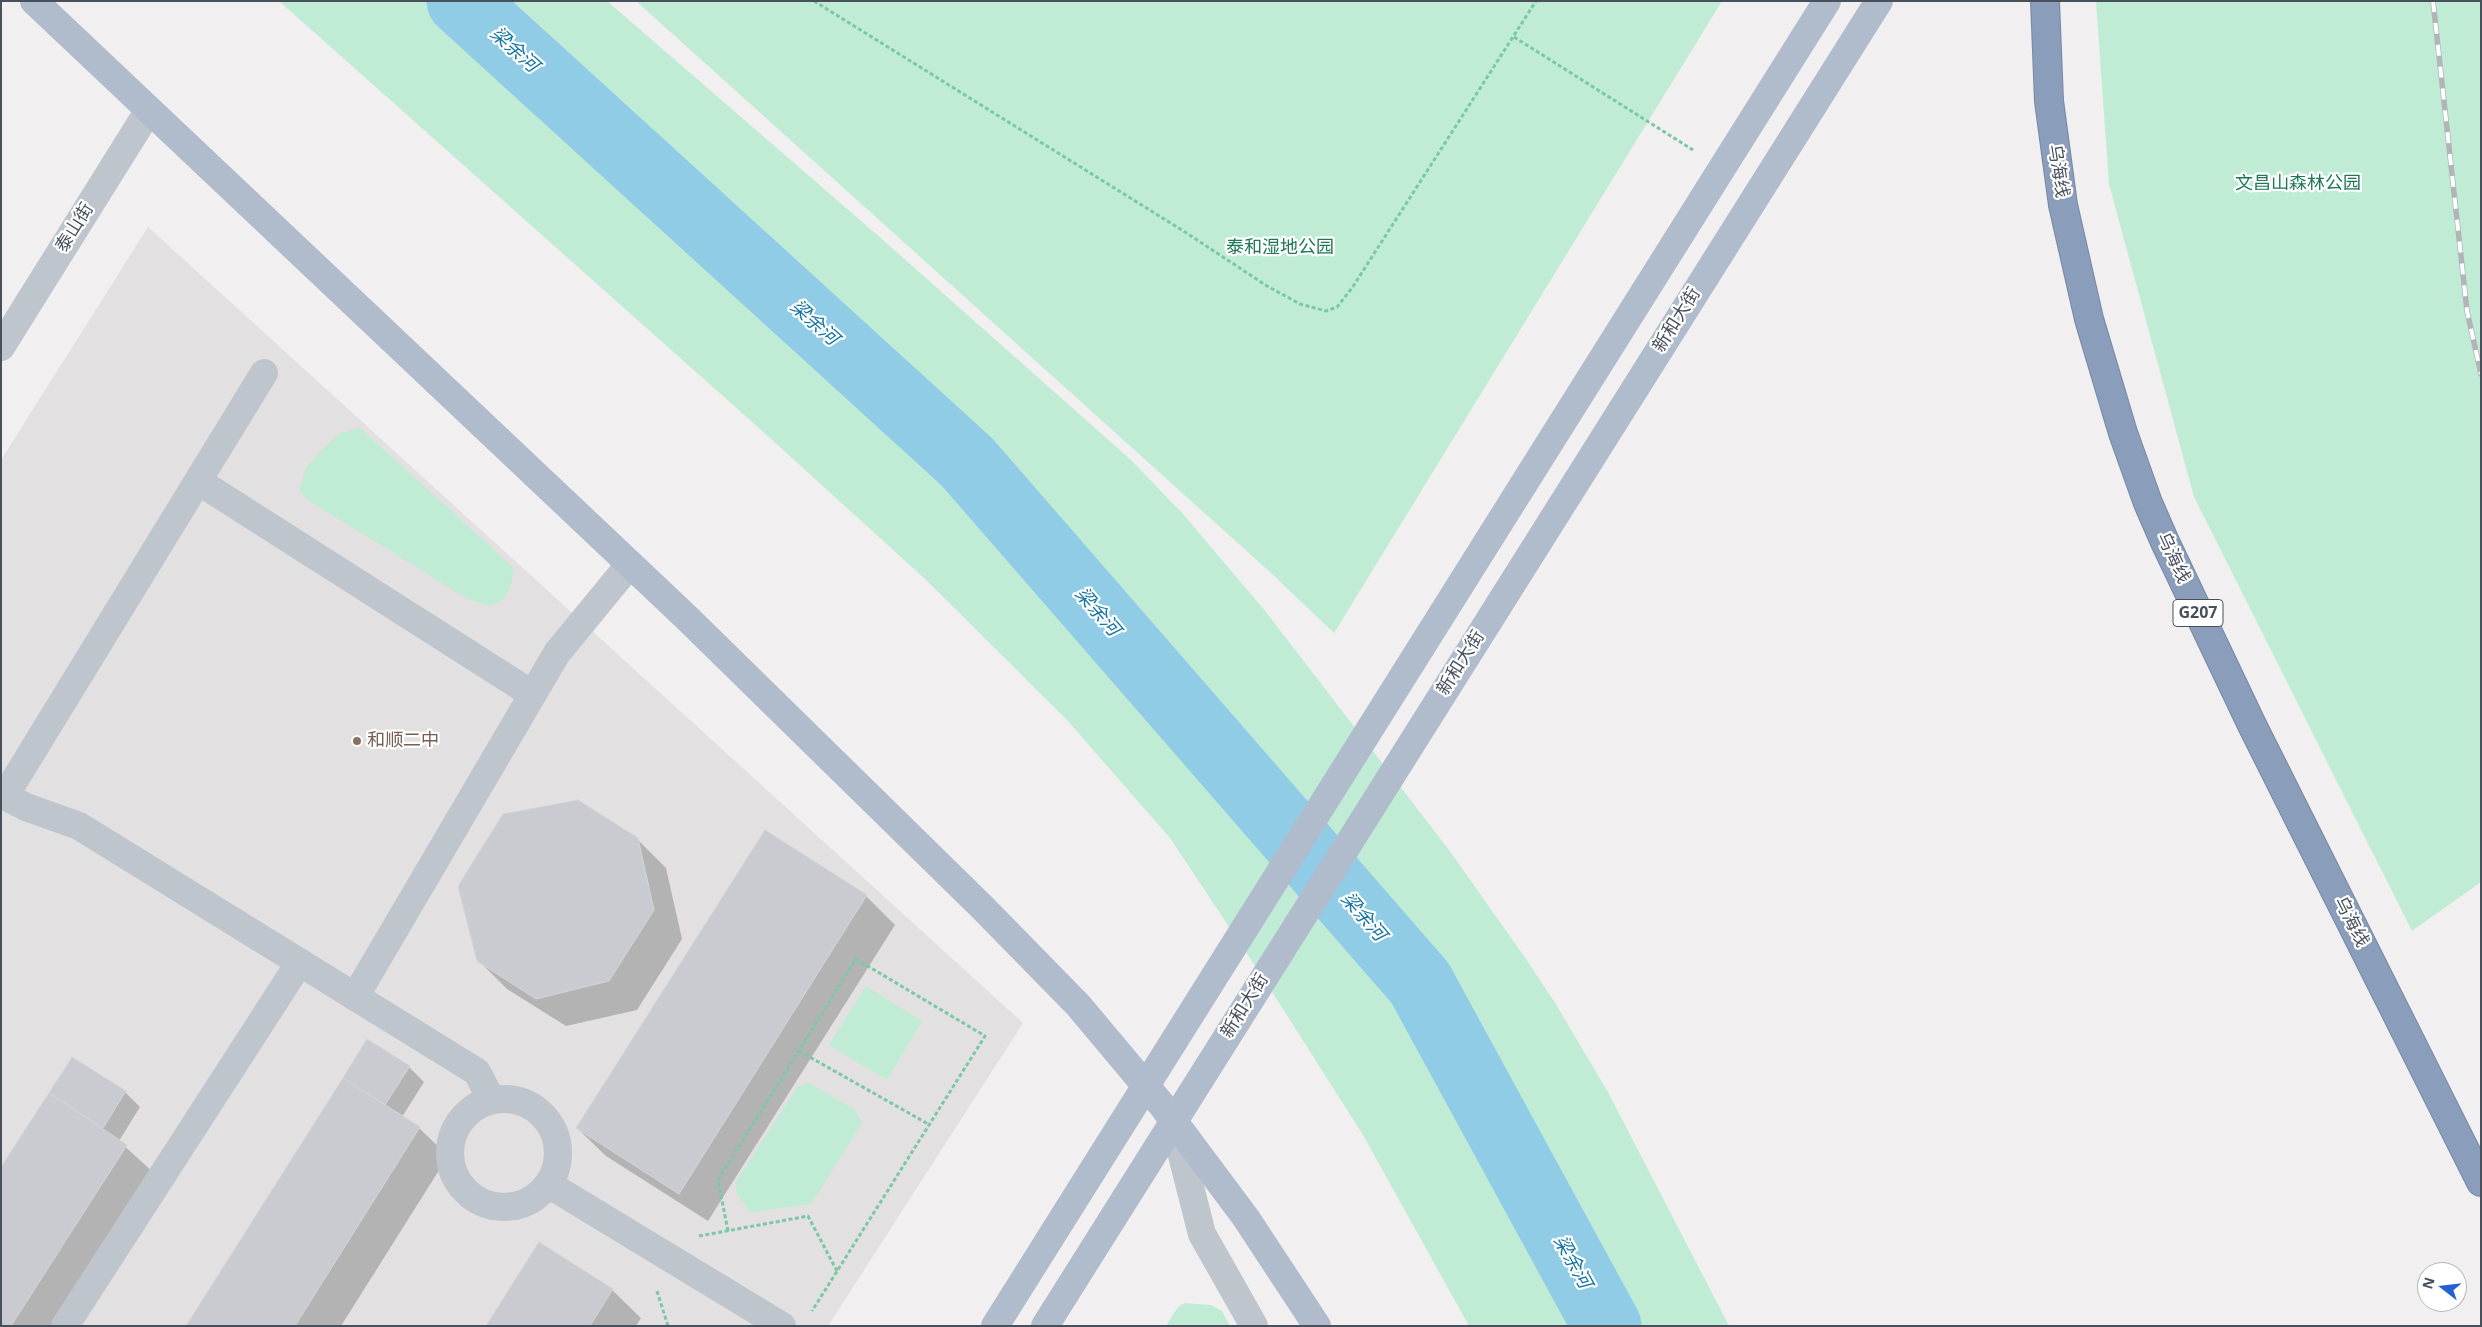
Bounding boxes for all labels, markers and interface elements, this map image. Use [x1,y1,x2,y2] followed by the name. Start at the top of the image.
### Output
[485,22,543,78] water label: 梁余河
[2043,143,2073,199] street label: 乌海线
[2235,173,2361,195] park label: 文昌山森林公园
[52,199,98,257] street label: 泰山街
[1226,237,1334,259] park label: 泰和湿地公园
[1649,284,1705,356] street label: 新和大街
[785,295,843,351] water label: 梁余河
[2152,529,2194,587] street label: 乌海线
[1070,583,1124,641] water label: 梁余河
[2173,600,2223,626] road number: G207
[1433,627,1489,699] street label: 新和大街
[367,730,439,752] place label: 和顺二中
[351,735,363,747] marker: 和顺二中
[1336,888,1390,946] water label: 梁余河
[2329,893,2373,951] street label: 乌海线
[1217,970,1273,1042] street label: 新和大街
[1548,1232,1596,1292] water label: 梁余河
[2417,1262,2467,1312] north arrow
[2417,1275,2439,1291] text: N

